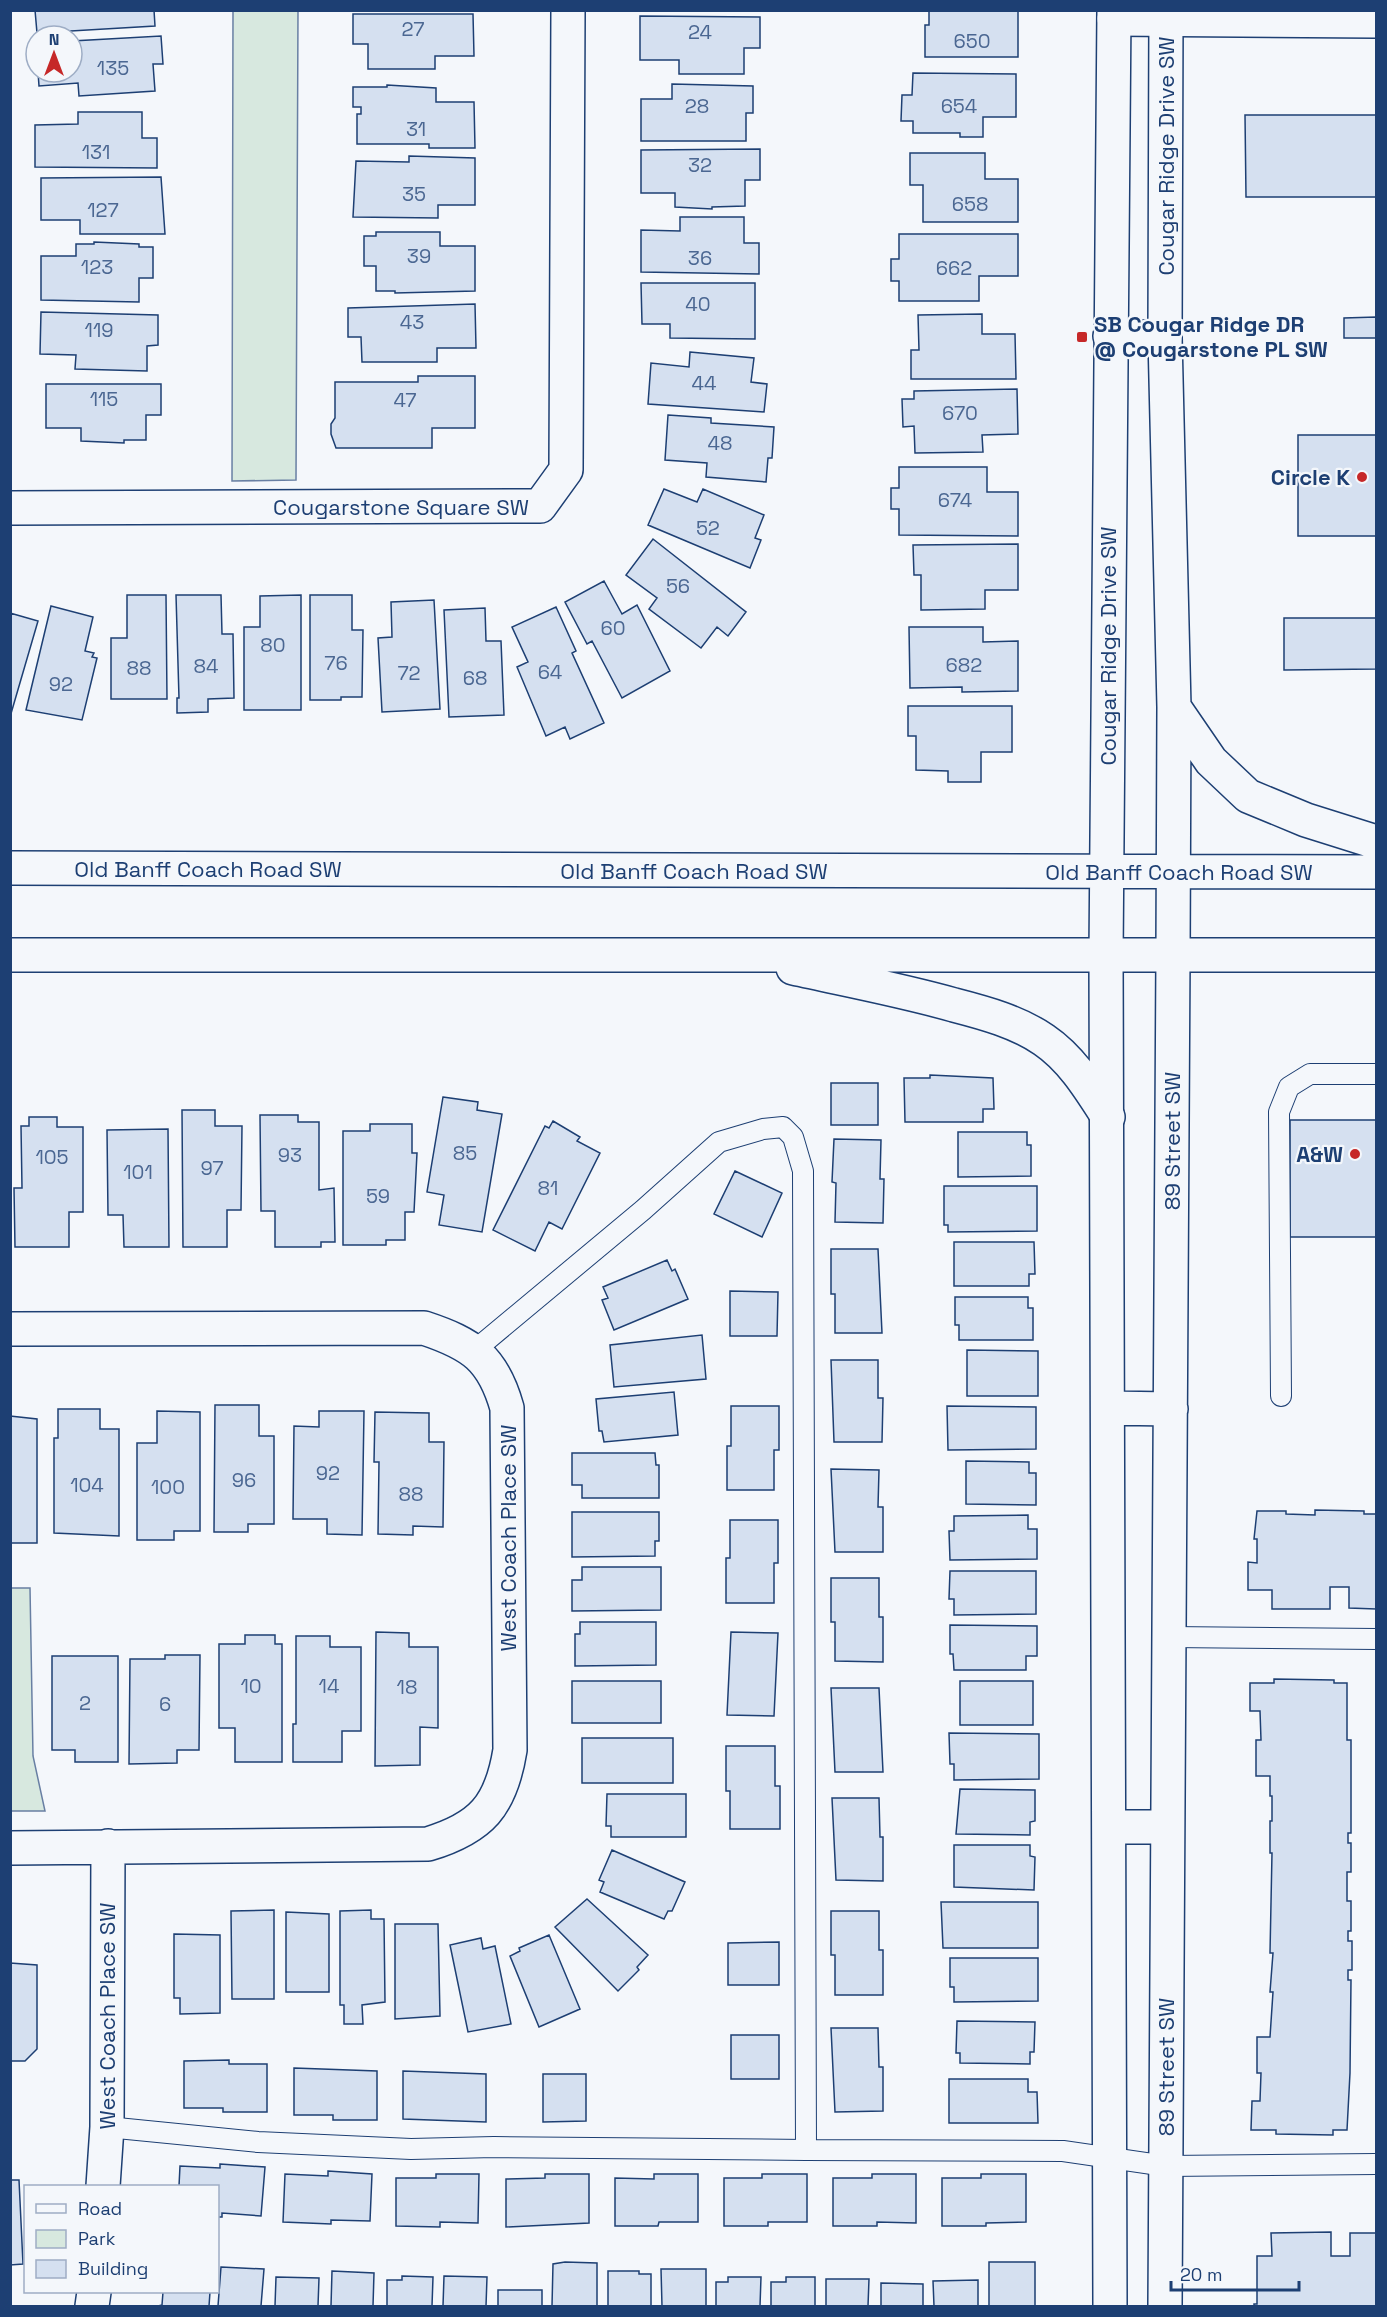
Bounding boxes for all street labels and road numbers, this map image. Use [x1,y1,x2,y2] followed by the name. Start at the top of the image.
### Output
[1152,36,1180,276] street label: Cougar Ridge Drive SW
[273,493,529,521] street label: Cougarstone Square SW
[1094,526,1122,766] street label: Cougar Ridge Drive SW
[74,855,342,883] street label: Old Banff Coach Road SW
[560,857,828,885] street label: Old Banff Coach Road SW
[1045,858,1313,886] street label: Old Banff Coach Road SW
[1158,1072,1186,1210] street label: 89 Street SW
[494,1425,522,1651] street label: West Coach Place SW
[93,1903,121,2129] street label: West Coach Place SW
[1152,1998,1180,2136] street label: 89 Street SW

